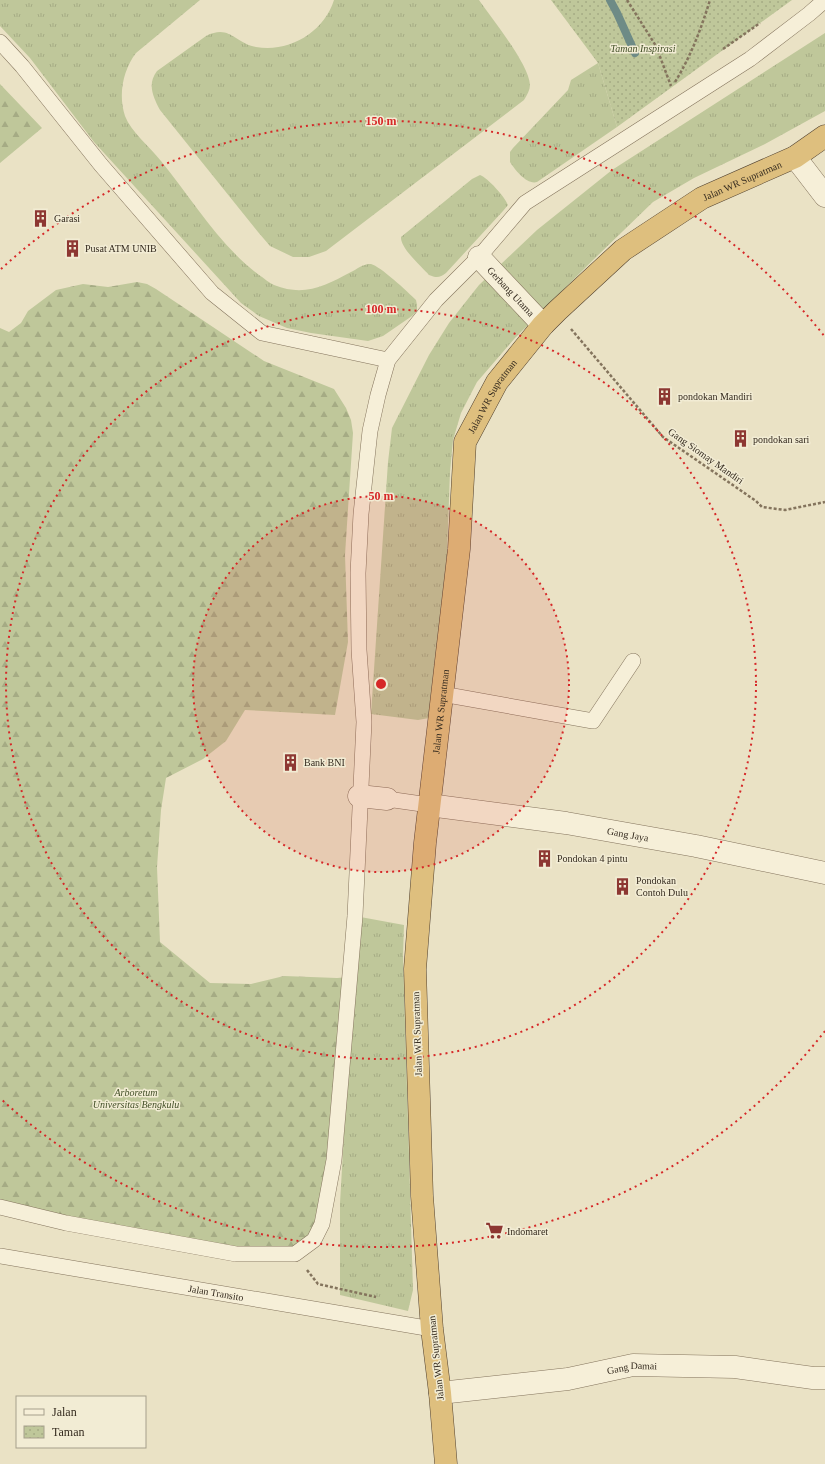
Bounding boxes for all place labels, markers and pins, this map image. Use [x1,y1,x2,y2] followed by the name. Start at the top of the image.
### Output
[31,208,51,228] building icon: Garasi
[54,213,80,224] place label: Garasi
[62,238,82,258] building icon: Pusat ATM UNIB
[85,243,157,254] place label: Pusat ATM UNIB
[655,386,675,406] building icon: pondokan Mandiri
[678,391,752,402] place label: pondokan Mandiri
[730,429,750,449] building icon: pondokan sari
[753,434,810,445] place label: pondokan sari
[374,677,388,691] centre of rings
[281,752,301,772] building icon: Bank BNI
[304,757,345,768] place label: Bank BNI
[534,848,554,868] building icon: Pondokan 4 pintu
[557,853,628,864] place label: Pondokan 4 pintu
[636,875,688,898] place label: Pondokan Contoh Dulu
[613,876,633,896] building icon: Pondokan Contoh Dulu
[484,1221,504,1241] supermarket icon: Indomaret
[507,1226,548,1237] place label: Indomaret

